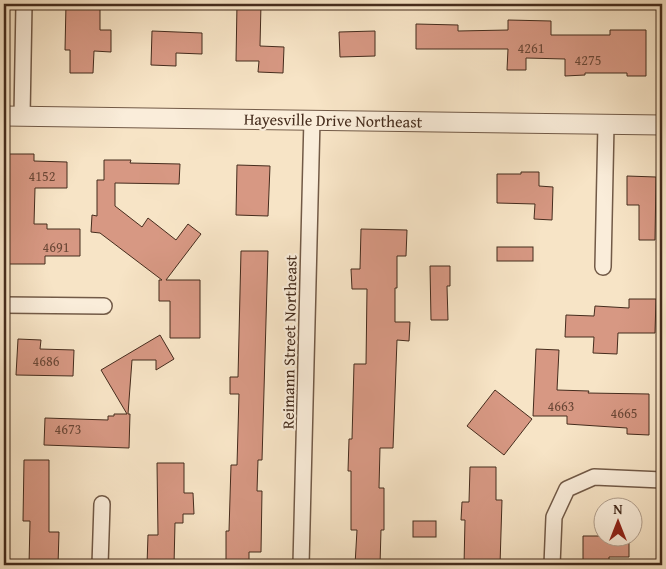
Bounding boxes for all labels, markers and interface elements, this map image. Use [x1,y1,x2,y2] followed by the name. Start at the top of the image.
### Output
[518,38,544,58] house number: 4261
[575,50,601,70] house number: 4275
[244,106,423,134] street label: Hayesville Drive Northeast
[29,166,55,186] house number: 4152
[43,237,69,257] house number: 4691
[275,254,303,429] street label: Reimann Street Northeast
[33,351,60,371] house number: 4686
[548,396,574,416] house number: 4663
[611,403,637,423] house number: 4665
[55,419,81,439] house number: 4673
[594,496,644,546] north arrow
[613,499,623,519] text: N

